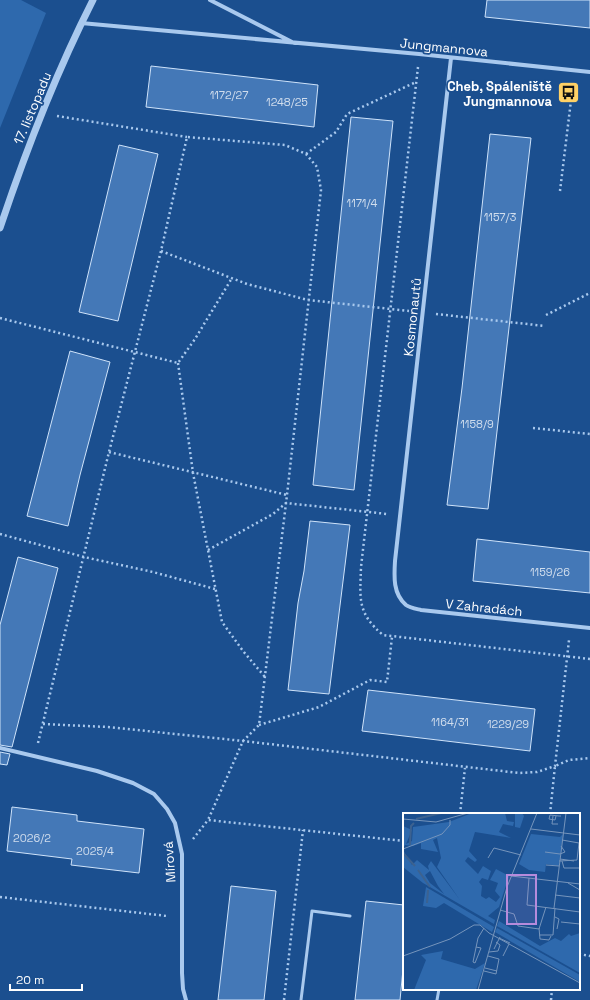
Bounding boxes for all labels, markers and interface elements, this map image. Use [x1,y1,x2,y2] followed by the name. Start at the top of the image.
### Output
[399,34,489,61] street label: Jungmannova
[10,69,55,147] street label: 17. listopadu
[447,78,552,110] place label: Cheb, Spáleniště Jungmannova
[555,80,581,106] bus stop icon: Cheb, Spáleniště Jungmannova
[210,88,248,102] house number: 1172/27
[266,95,308,109] house number: 1248/25
[347,196,378,210] house number: 1171/4
[484,210,517,224] house number: 1157/3
[400,277,425,357] street label: Kosmonautů
[460,417,494,431] house number: 1158/9
[530,565,570,579] house number: 1159/26
[444,595,523,620] street label: V Zahradách
[431,715,469,729] house number: 1164/31
[487,717,529,731] house number: 1229/29
[403,813,580,990] inset map
[13,831,51,845] house number: 2026/2
[160,840,179,883] street label: Mírová
[76,844,114,858] house number: 2025/4
[10,966,82,992] scale bar
[16,972,44,988] text: 20 m

